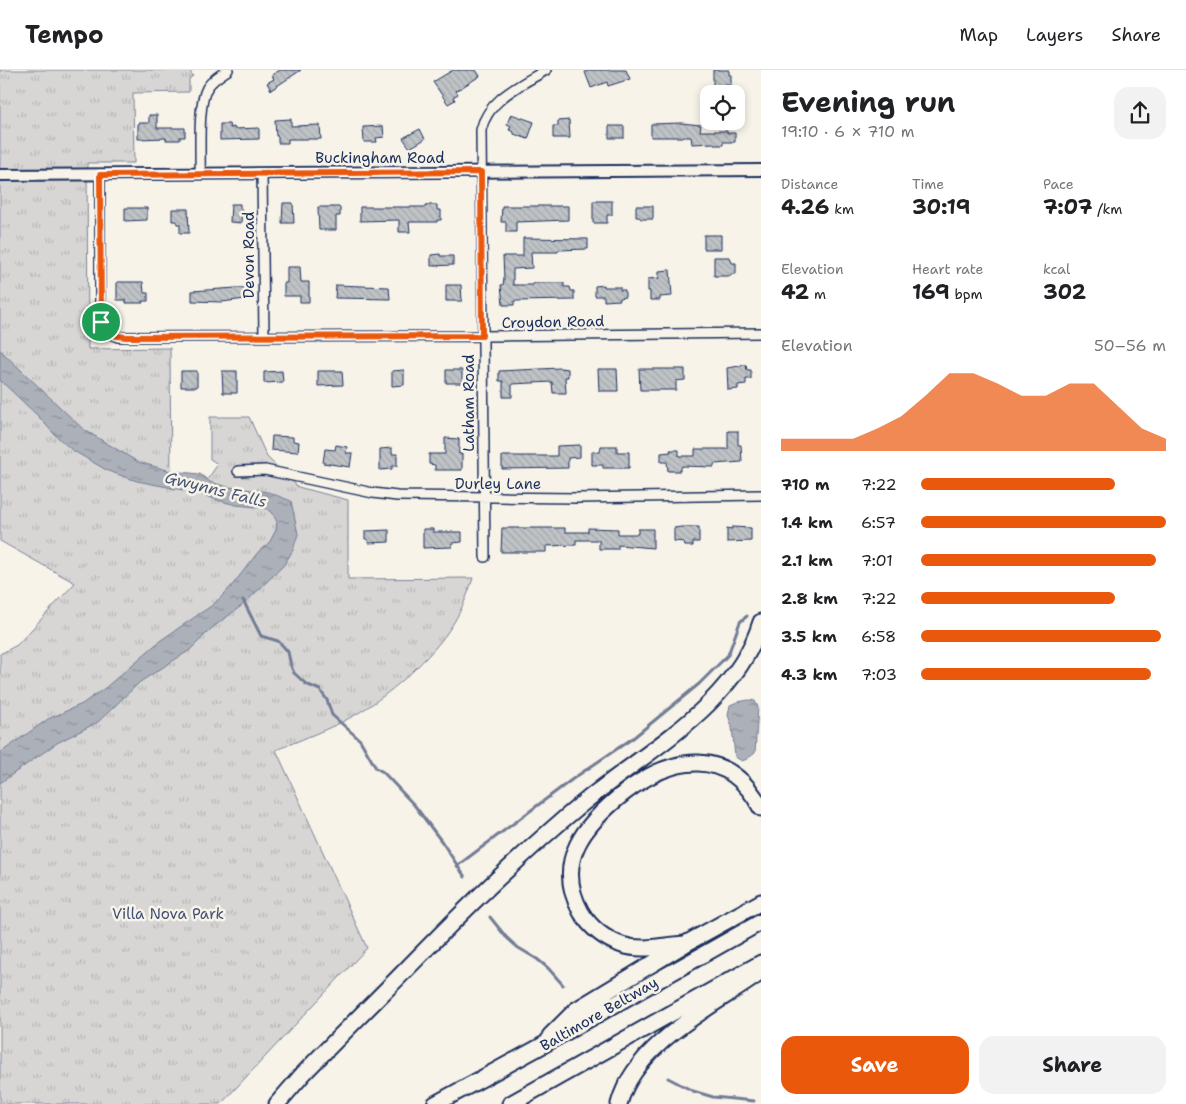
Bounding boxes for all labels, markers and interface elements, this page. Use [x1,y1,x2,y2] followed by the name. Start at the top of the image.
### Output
[25,19,104,51] text: Tempo
[960,23,998,47] text: Map
[1026,23,1083,47] text: Layers
[1111,23,1161,47] text: Share
[781,83,956,121] text: Evening run
[700,85,745,130] map controls
[700,85,745,130] button: locate
[1114,87,1166,139] button: share
[781,121,914,142] text: 19:10 · 6 × 710 m
[315,148,445,168] street label: Buckingham Road
[781,175,838,193] text: Distance
[912,175,944,193] text: Time
[1043,175,1074,193] text: Pace
[781,193,829,221] text: 4.26
[912,193,970,221] text: 30:19
[1043,193,1092,221] text: 7:07
[829,200,854,218] text: km
[1092,200,1122,218] text: /km
[239,211,259,298] street label: Devon Road
[781,260,844,278] text: Elevation
[912,260,983,278] text: Heart rate
[1043,260,1070,278] text: kcal
[781,278,809,306] text: 42
[912,278,950,306] text: 169
[1043,278,1086,306] text: 302
[809,285,826,303] text: m
[950,285,983,303] text: bpm
[80,301,122,343] pin
[87,308,115,336] icon: arrive
[501,311,605,333] street label: Croydon Road
[781,335,853,356] text: Elevation
[1094,335,1166,356] text: 50–56 m
[459,354,479,452] street label: Latham Road
[163,467,269,512] water label: Gwynns Falls
[455,474,541,494] street label: Durley Lane
[781,474,830,495] text: 710 m
[861,474,897,495] text: 7:22
[781,512,833,533] text: 1.4 km
[861,512,896,533] text: 6:57
[781,550,833,571] text: 2.1 km
[861,550,893,571] text: 7:01
[781,588,838,609] text: 2.8 km
[861,588,897,609] text: 7:22
[781,626,837,647] text: 3.5 km
[861,626,896,647] text: 6:58
[781,664,837,685] text: 4.3 km
[861,664,897,685] text: 7:03
[112,904,224,924] park label: Villa Nova Park
[537,972,661,1056] street label: Baltimore Beltway
[781,1036,969,1094] button: Save
[979,1036,1166,1094] button: Share

